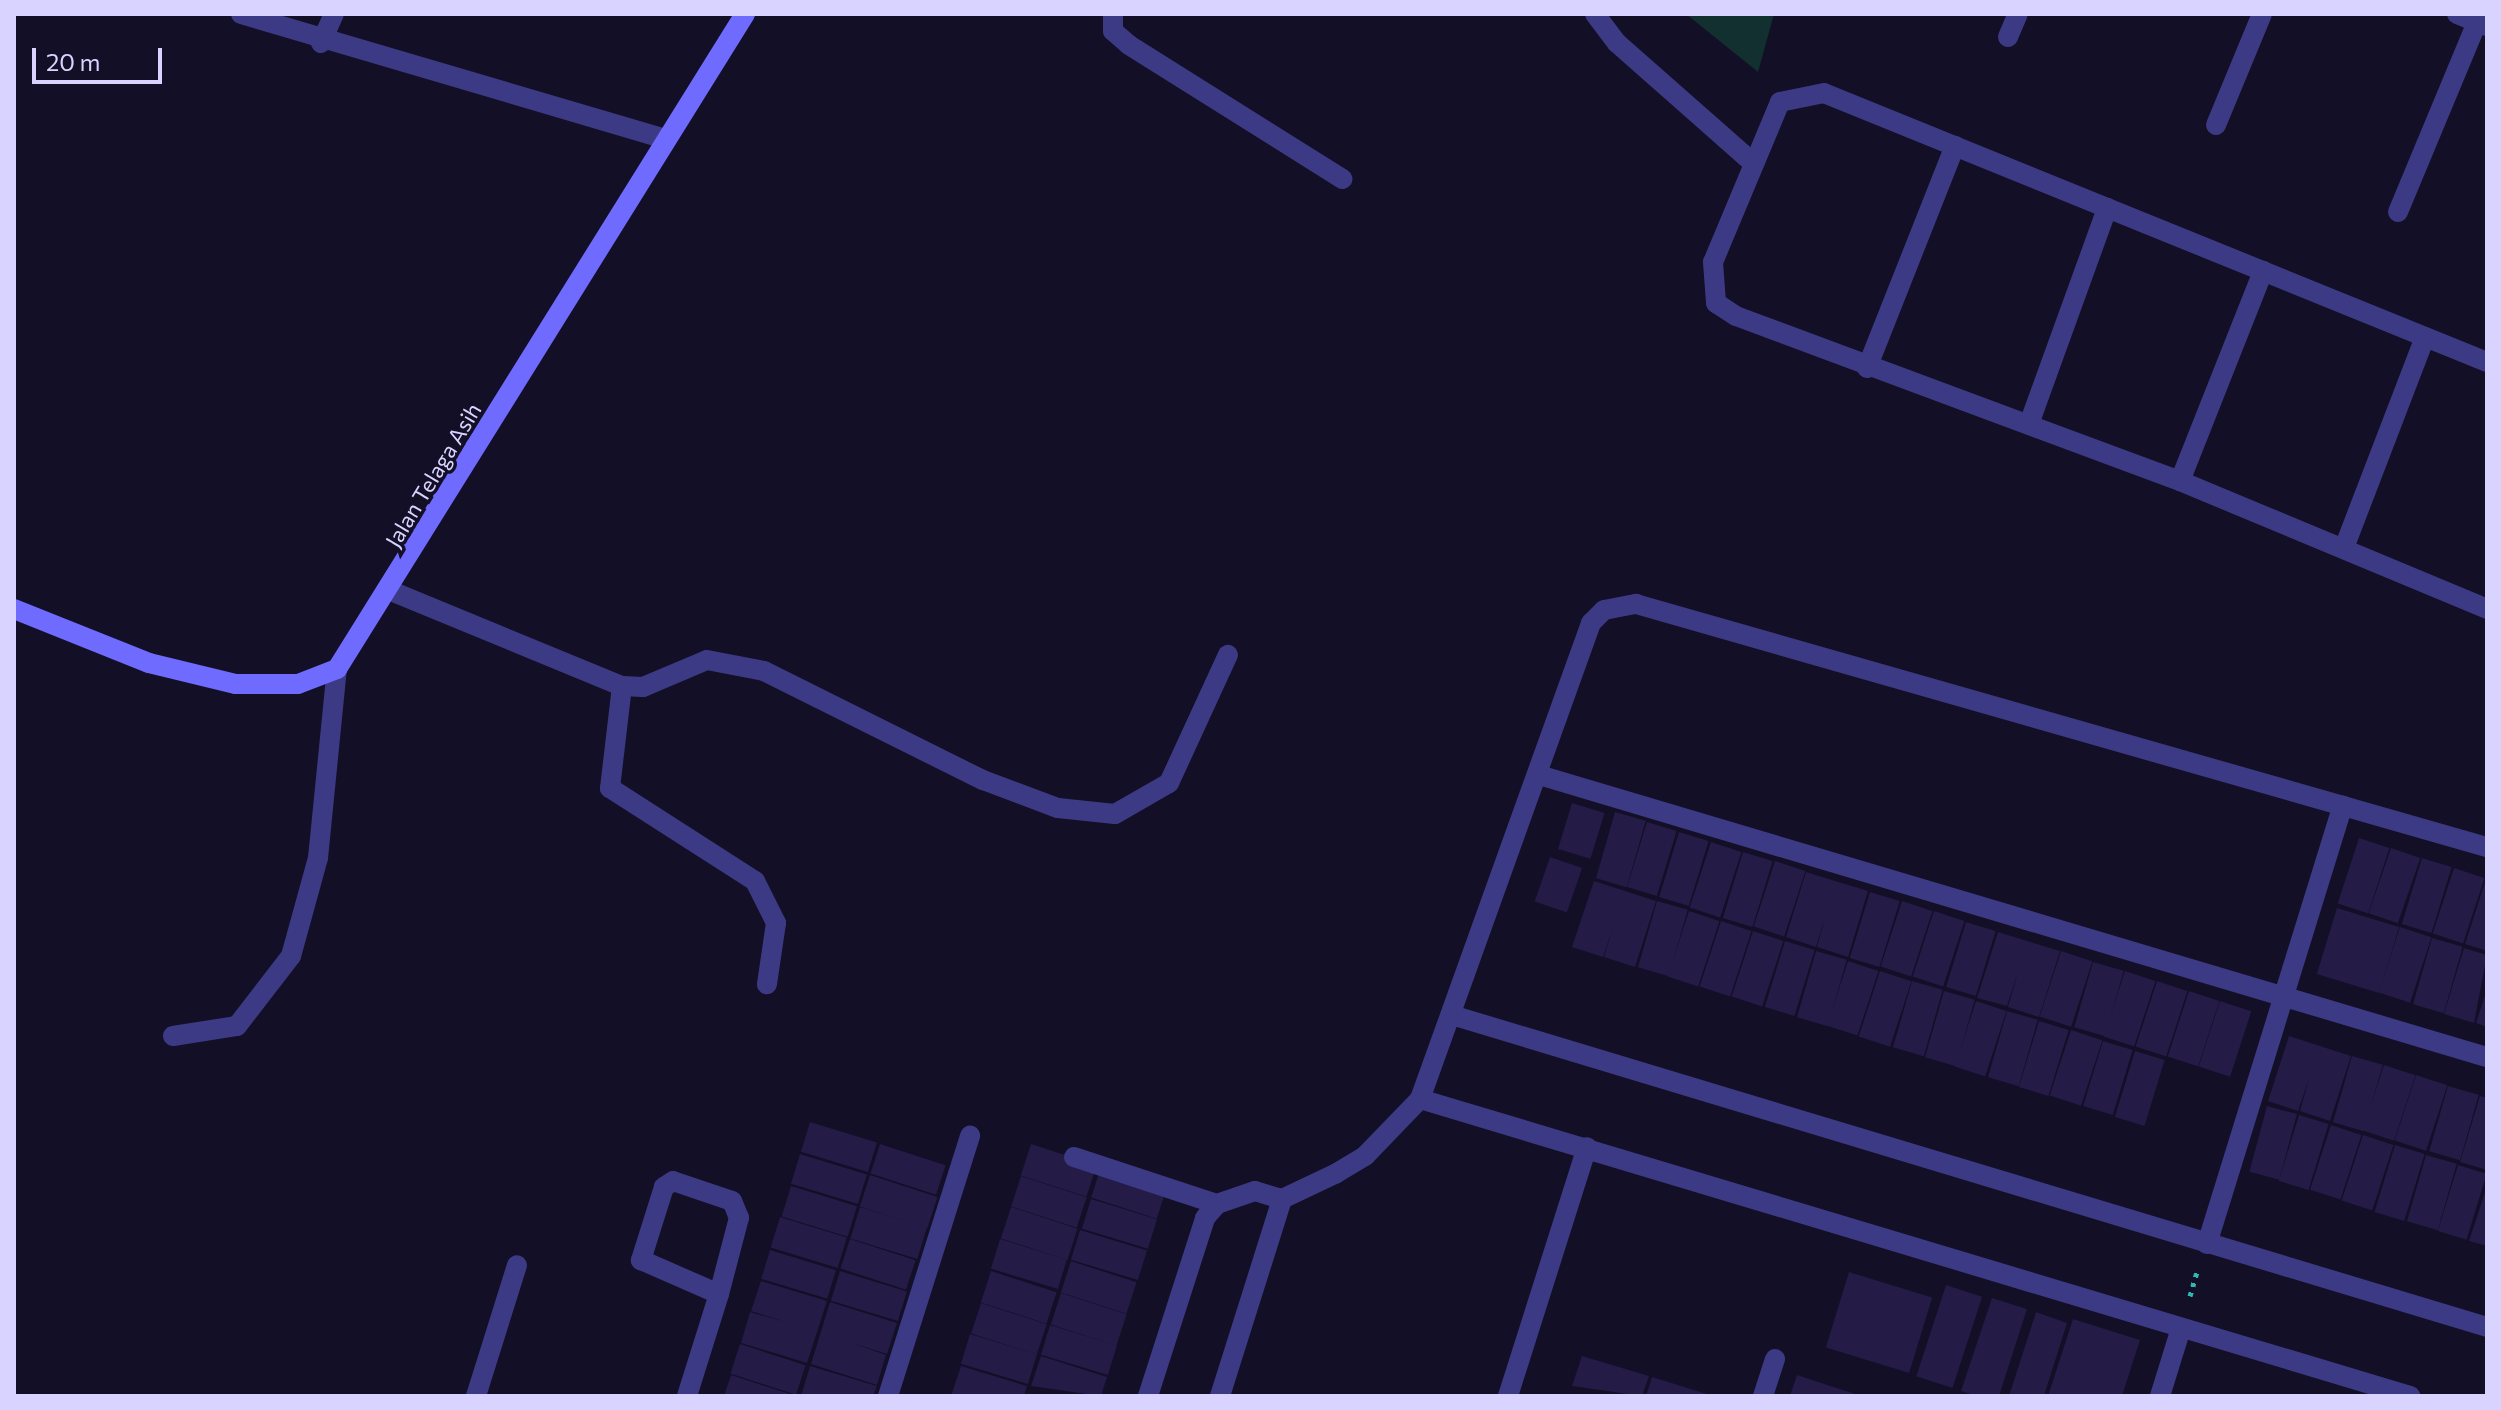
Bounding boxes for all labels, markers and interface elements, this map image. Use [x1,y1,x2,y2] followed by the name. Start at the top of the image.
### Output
[36,32,166,82] scale bar
[46,47,100,76] text: 20 m
[379,398,487,552] street label: Jalan Telaga Asih

